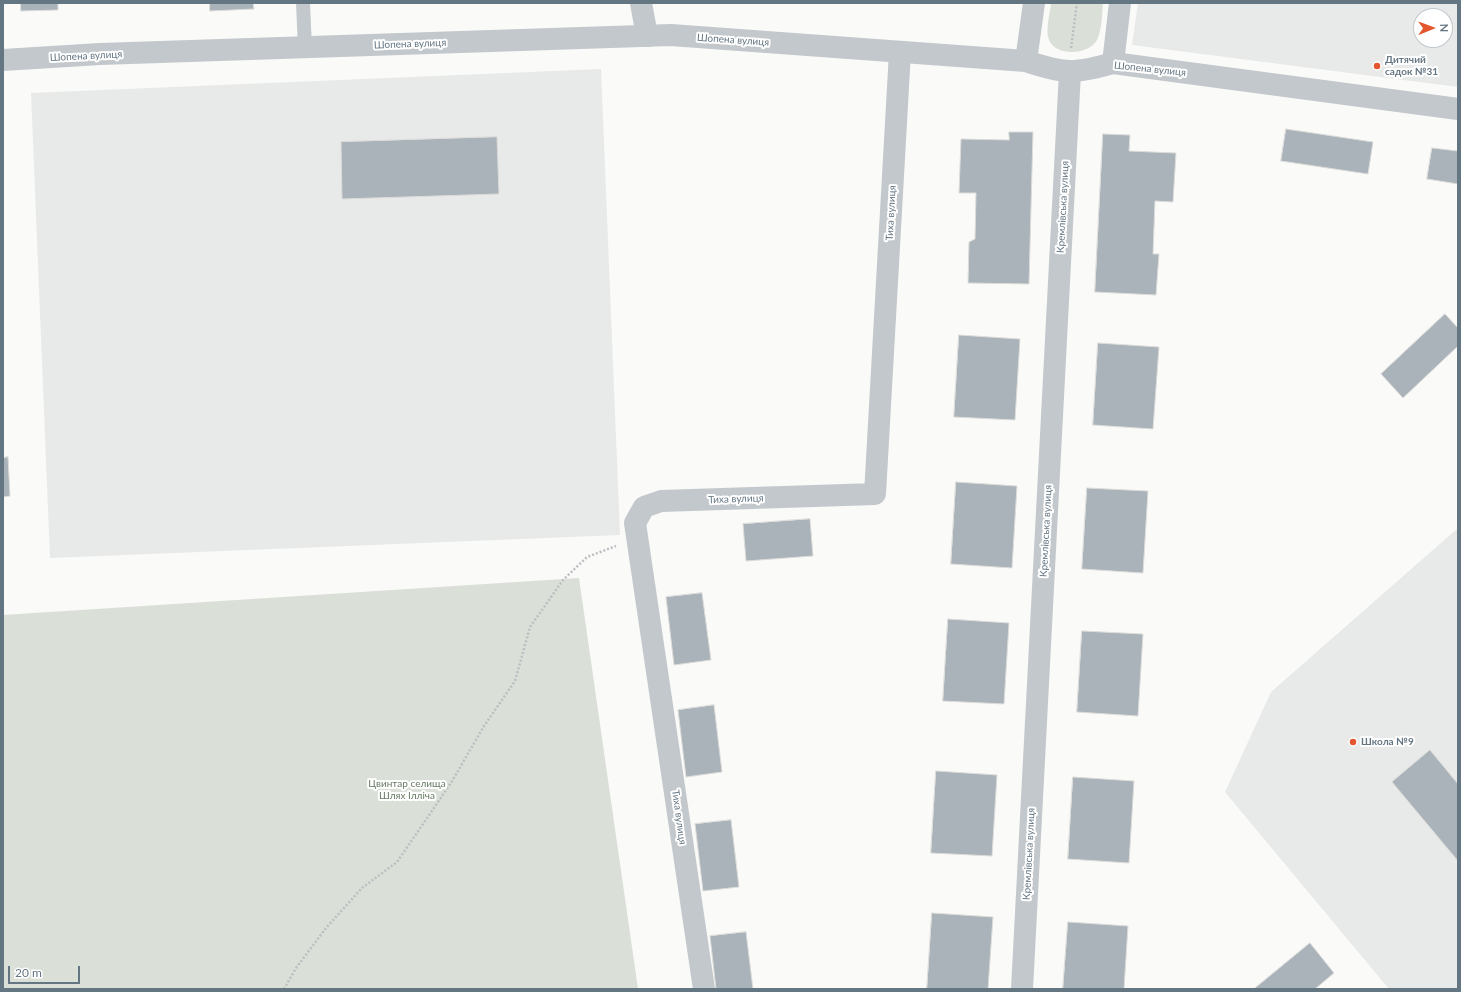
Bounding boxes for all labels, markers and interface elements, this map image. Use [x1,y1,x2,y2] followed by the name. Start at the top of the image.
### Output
[1413,8,1453,48] north arrow
[1438,23,1451,32] text: N
[696,31,770,49] street label: Шопена вулиця
[374,37,446,51] street label: Шопена вулиця
[50,48,122,64] street label: Шопена вулиця
[1385,54,1438,78] place label: Дитячий садок №31
[1113,59,1187,79] street label: Шопена вулиця
[1372,61,1382,71] marker: Дитячий садок №31
[1055,161,1071,253] street label: Кремлівська вулиця
[884,185,898,241] street label: Тиха вулиця
[1038,485,1054,577] street label: Кремлівська вулиця
[708,492,764,506] street label: Тиха вулиця
[1361,736,1414,748] place label: Школа №9
[1348,737,1358,747] marker: Школа №9
[368,778,446,802] park label: Цвинтар селища Шлях Ілліча
[669,789,689,845] street label: Тиха вулиця
[1021,808,1037,900] street label: Кремлівська вулиця
[10,958,82,984] scale bar
[15,965,42,980] text: 20 m

